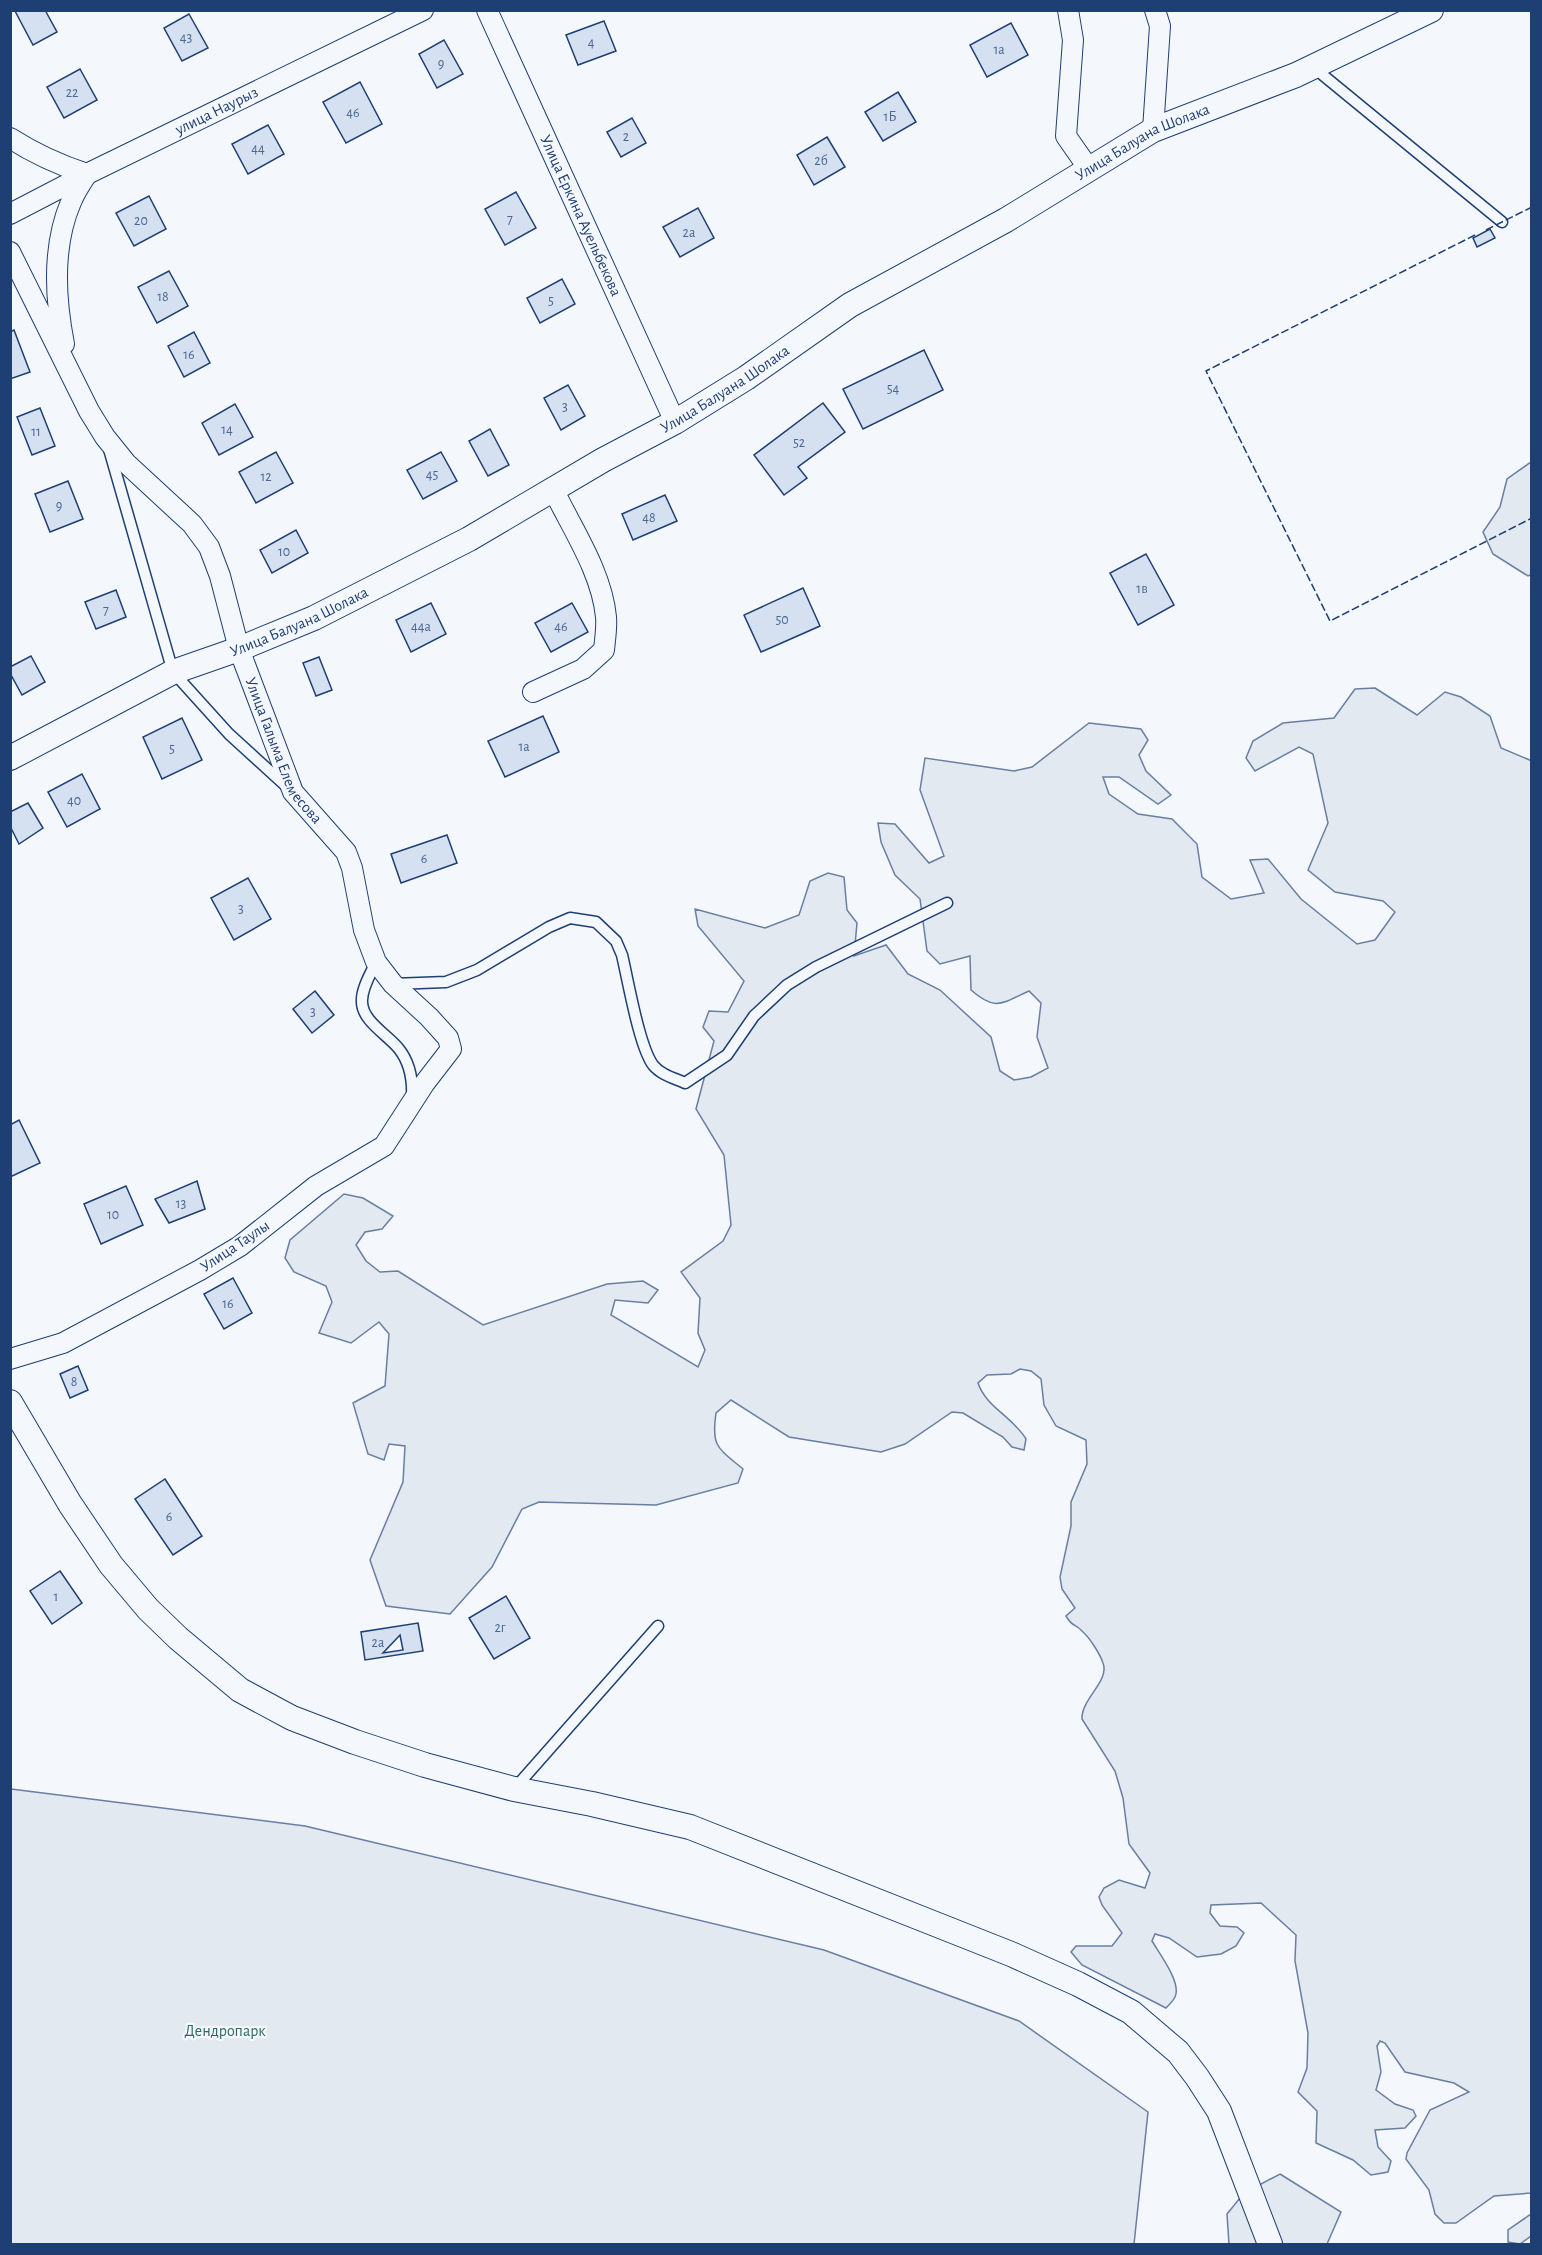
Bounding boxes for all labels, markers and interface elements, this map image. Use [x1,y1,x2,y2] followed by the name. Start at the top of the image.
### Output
[180,31,192,45] house number: 43
[588,36,595,50] house number: 4
[993,43,1005,57] house number: 1а
[438,57,444,71] house number: 9
[172,84,261,139] street label: улица Наурыз
[66,86,78,100] house number: 22
[1072,101,1212,184] street label: Улица Балуана Шолака
[346,106,360,120] house number: 46
[884,110,896,124] house number: 1Б
[623,130,629,144] house number: 2
[537,133,624,299] street label: Улица Еркина Ауельбекова
[251,142,265,156] house number: 44
[814,154,828,168] house number: 2б
[507,212,513,226] house number: 7
[134,214,148,228] house number: 20
[683,226,696,240] house number: 2а
[157,290,169,304] house number: 18
[548,294,554,308] house number: 5
[658,342,792,436] street label: Улица Балуана Шолака
[183,348,195,362] house number: 16
[887,382,900,396] house number: 54
[562,400,568,414] house number: 3
[221,423,233,437] house number: 14
[31,425,41,439] house number: 11
[793,436,805,450] house number: 52
[426,468,438,482] house number: 45
[260,470,272,484] house number: 12
[56,499,62,513] house number: 9
[642,511,656,525] house number: 48
[278,545,290,559] house number: 10
[1136,582,1148,596] house number: 1в
[228,584,371,659] street label: Улица Балуана Шолака
[103,603,109,617] house number: 7
[775,613,789,627] house number: 50
[411,620,432,634] house number: 44а
[554,620,568,634] house number: 46
[242,675,325,827] street label: Улица Галыма Елемесова
[518,740,530,754] house number: 1а
[169,742,175,756] house number: 5
[67,794,81,808] house number: 40
[421,852,427,866] house number: 6
[238,902,244,916] house number: 3
[310,1005,316,1019] house number: 3
[176,1197,187,1211] house number: 13
[107,1208,119,1222] house number: 10
[198,1217,273,1276] street label: Улица Таулы
[222,1297,234,1311] house number: 16
[71,1375,77,1389] house number: 8
[166,1510,172,1524] house number: 6
[54,1590,58,1604] house number: 1
[494,1621,506,1635] house number: 2г
[372,1636,385,1650] house number: 2а
[184,2023,266,2039] park label: Дендропарк

